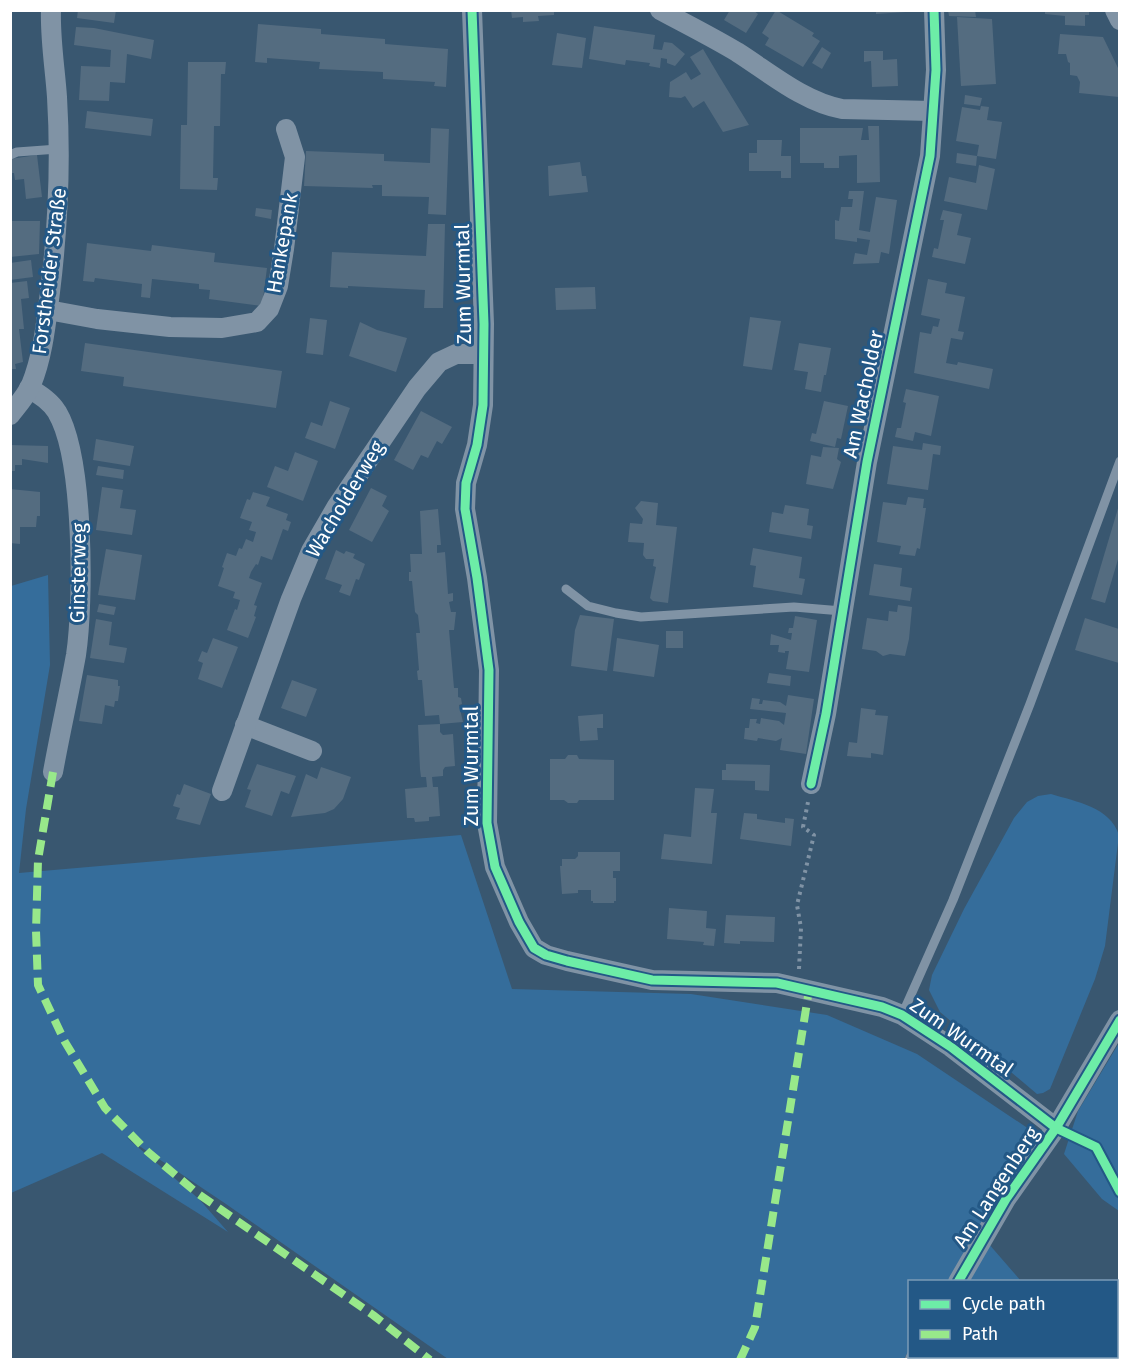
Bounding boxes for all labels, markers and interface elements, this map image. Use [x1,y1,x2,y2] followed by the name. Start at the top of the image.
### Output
[27,186,71,356] street label: Forstheider Straße
[261,190,303,295] street label: Hankepank
[450,223,476,344] street label: Zum Wurmtal
[838,328,888,460] street label: Am Wacholder
[301,436,390,562] street label: Wacholderweg
[65,522,91,623] street label: Ginsterweg
[459,706,483,826] street label: Zum Wurmtal
[906,993,1018,1081] street label: Zum Wurmtal
[948,1121,1044,1252] street label: Am Langenberg
[908,1280,1118,1358] legend
[962,1293,1046,1315] text: Cycle path
[962,1323,998,1345] text: Path

